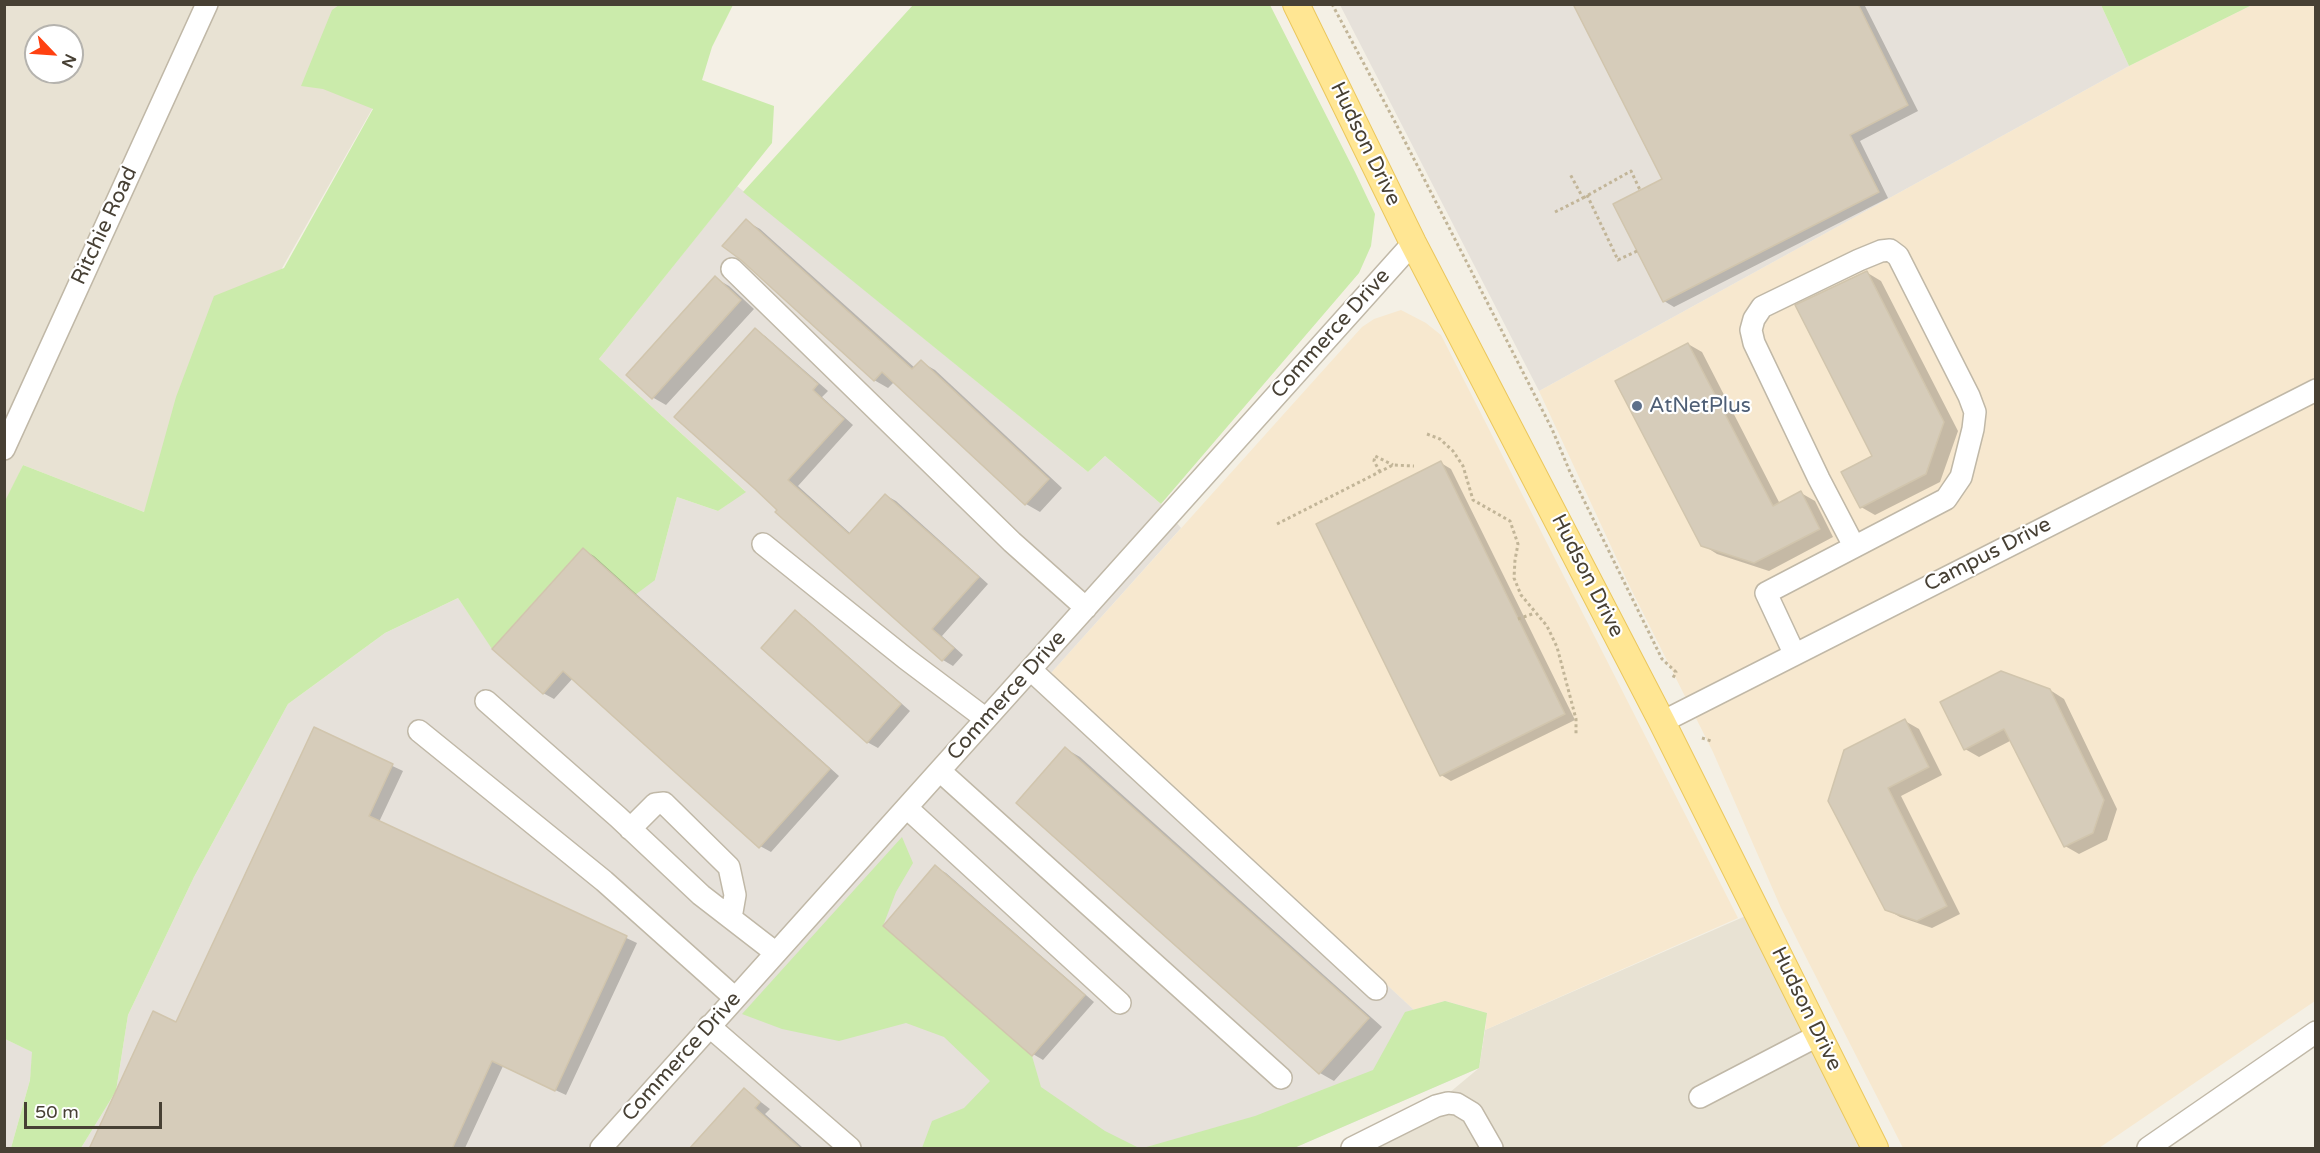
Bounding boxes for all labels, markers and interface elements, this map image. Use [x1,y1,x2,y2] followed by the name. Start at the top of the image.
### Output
[24,24,84,84] north arrow
[57,51,80,71] text: N
[1324,78,1406,210] street label: Hudson Drive
[67,163,143,289] street label: Ritchie Road
[1266,264,1396,404] street label: Commerce Drive
[1649,393,1751,419] place label: AtNetPlus
[1630,399,1644,413] marker: AtNetPlus
[1545,510,1629,642] street label: Hudson Drive
[1920,512,2056,598] street label: Campus Drive
[942,626,1072,766] street label: Commerce Drive
[1765,943,1847,1075] street label: Hudson Drive
[617,987,747,1127] street label: Commerce Drive
[27,1090,165,1128] scale bar
[35,1101,79,1123] text: 50 m

